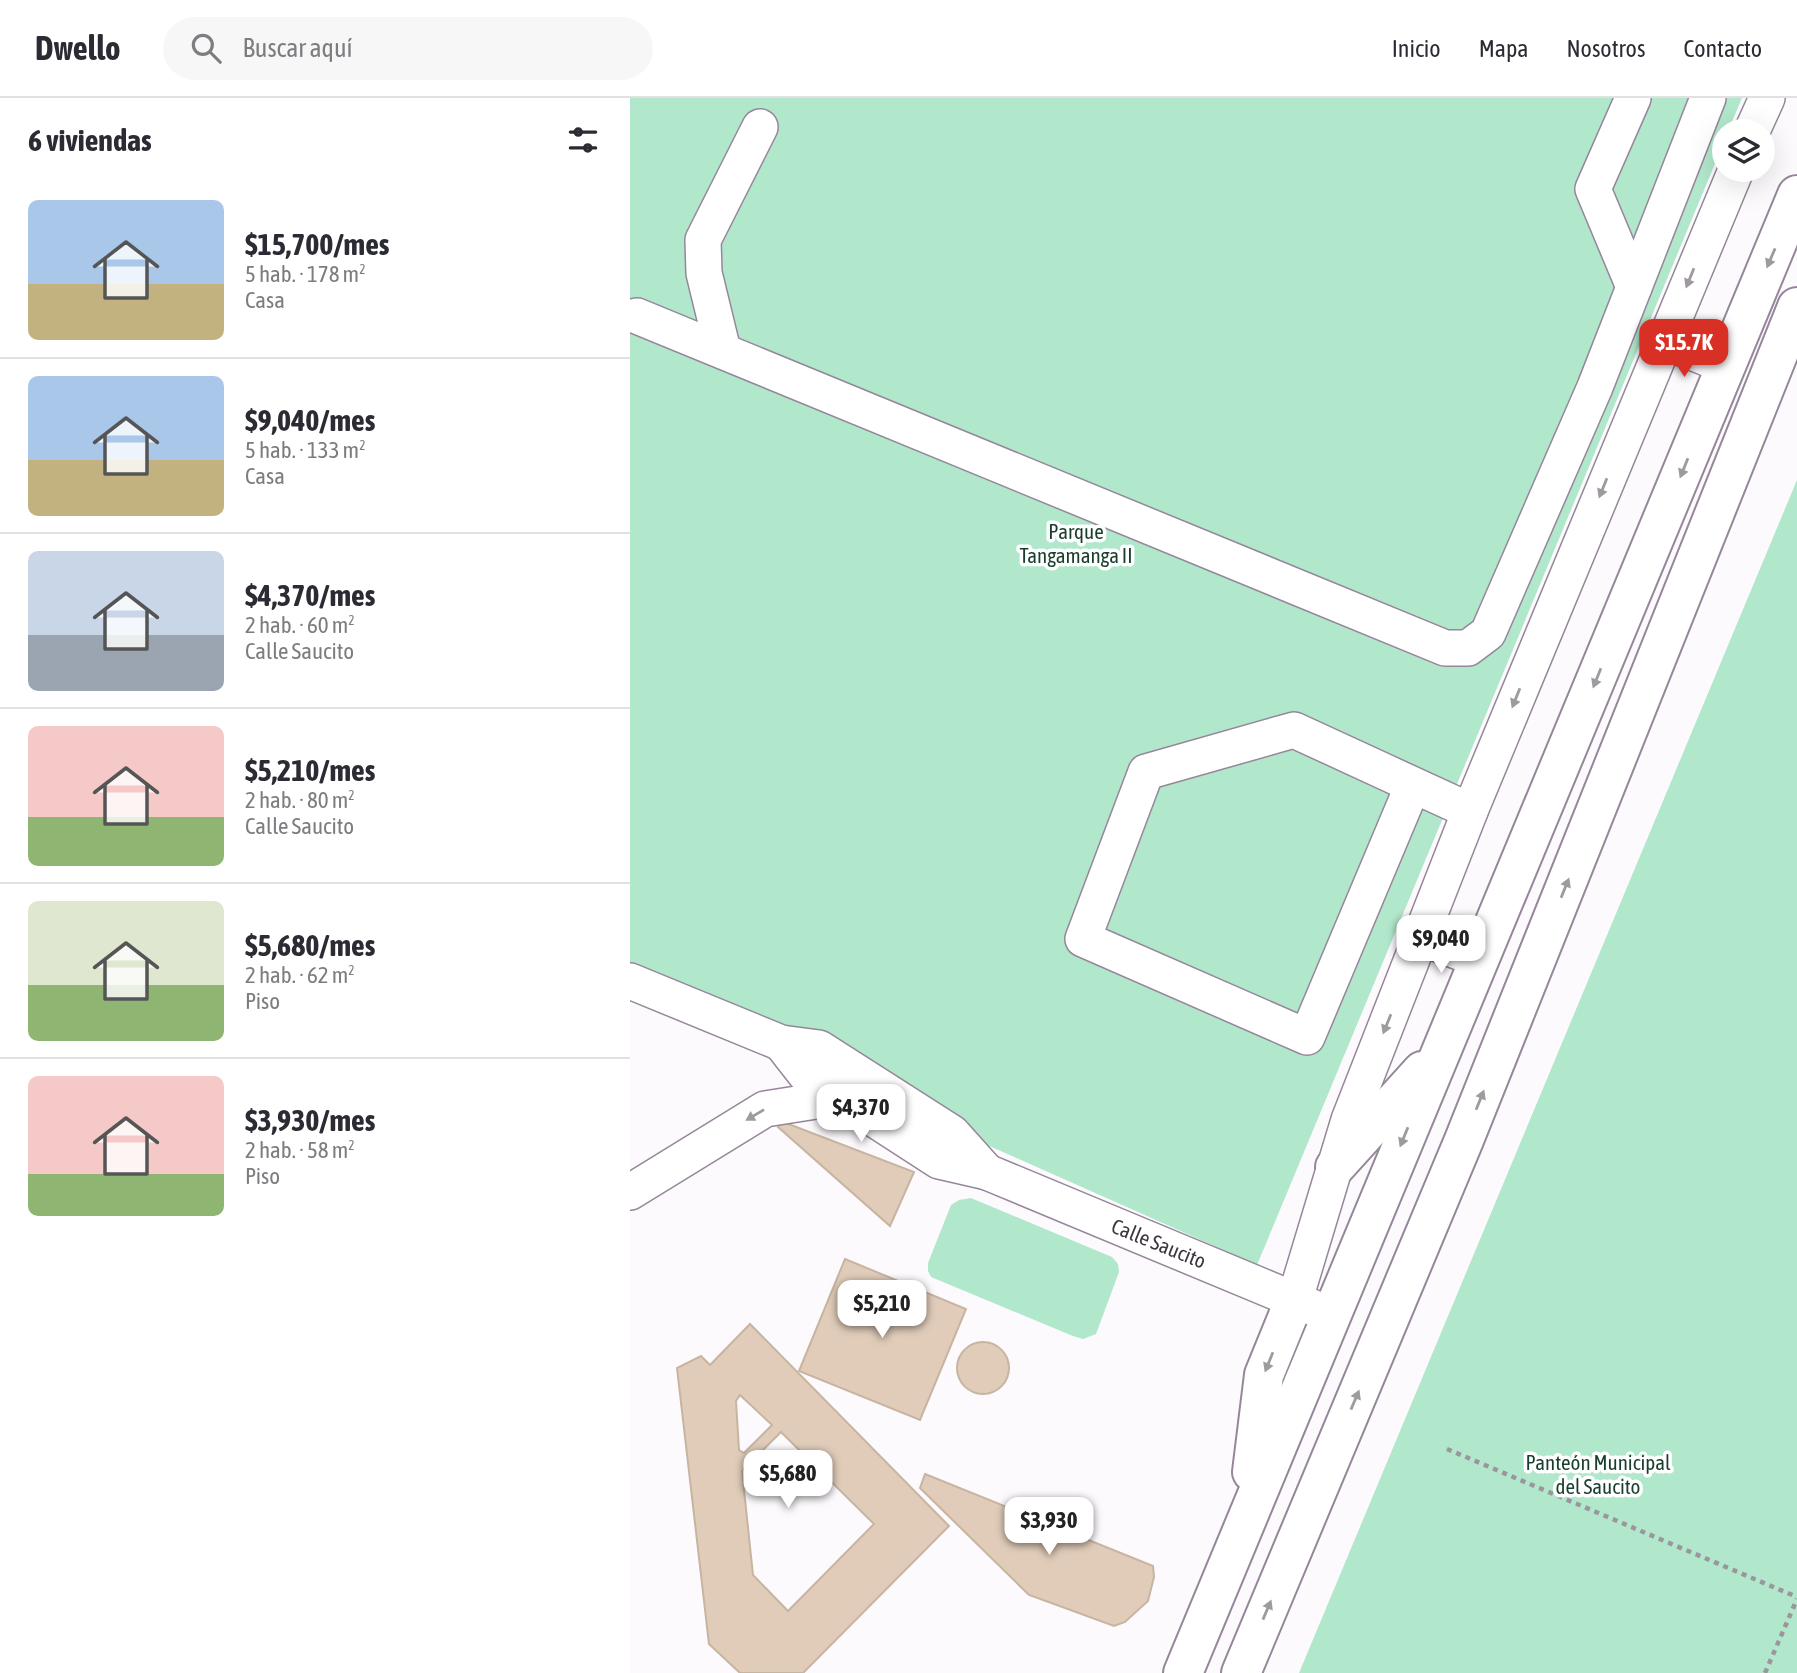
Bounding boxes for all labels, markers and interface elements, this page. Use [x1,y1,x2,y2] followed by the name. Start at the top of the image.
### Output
[163,17,653,80] search box
[35,29,121,67] text: Dwello
[187,29,225,67] icon: search
[243,33,352,63] text: Buscar aquí
[1392,35,1441,62] text: Inicio
[1479,35,1528,62] text: Mapa
[1566,35,1645,62] text: Nosotros
[1683,35,1762,62] text: Contacto
[1712,119,1775,182] map controls
[1712,119,1775,182] button: layers
[564,121,602,159] icon: filters
[28,123,152,157] text: 6 viviendas
[245,227,389,261] text: $15,700/mes
[84,228,168,312] icon: home
[1765,248,1776,269] one-way arrow
[245,261,366,287] text: 5 hab. · 178 m²
[1684,267,1695,288] one-way arrow
[245,287,285,313] text: Casa
[1627,320,1741,379] pin: $15.7K
[1655,329,1713,355] text: $15.7K
[245,403,375,437] text: $9,040/mes
[84,404,168,488] icon: home
[245,437,366,463] text: 5 hab. · 133 m²
[1678,458,1689,479] one-way arrow
[245,463,285,489] text: Casa
[1597,478,1609,498] one-way arrow
[1019,519,1133,567] park label: Parque Tangamanga II
[245,578,375,612] text: $4,370/mes
[84,579,168,663] icon: home
[245,612,355,638] text: 2 hab. · 60 m²
[245,638,354,664] text: Calle Saucito
[1591,668,1602,689] one-way arrow
[1511,688,1522,709] one-way arrow
[245,753,375,787] text: $5,210/mes
[84,754,168,838] icon: home
[245,787,355,813] text: 2 hab. · 80 m²
[245,813,354,839] text: Calle Saucito
[1559,878,1570,899] one-way arrow
[1384,916,1498,975] pin: $9,040
[1413,925,1470,951] text: $9,040
[245,928,375,962] text: $5,680/mes
[84,929,168,1013] icon: home
[245,962,355,988] text: 2 hab. · 62 m²
[245,988,280,1014] text: Piso
[1382,1013,1393,1034] one-way arrow
[804,1084,918,1144] pin: $4,370
[1475,1089,1486,1110] one-way arrow
[833,1094,890,1120] text: $4,370
[245,1103,375,1137] text: $3,930/mes
[84,1104,168,1188] icon: home
[745,1109,764,1121] one-way arrow
[1399,1126,1410,1147] one-way arrow
[245,1137,355,1163] text: 2 hab. · 58 m²
[245,1163,280,1189] text: Piso
[1108,1213,1210,1273] street label: Calle Saucito
[825,1280,939,1340] pin: $5,210
[854,1290,911,1316] text: $5,210
[1264,1352,1275,1373] one-way arrow
[1350,1390,1361,1411] one-way arrow
[731,1450,845,1510] pin: $5,680
[1525,1450,1671,1498] park label: Panteón Municipal del Saucito
[760,1460,817,1486] text: $5,680
[992,1498,1106,1557] pin: $3,930
[1021,1507,1078,1533] text: $3,930
[1262,1599,1273,1620] one-way arrow

